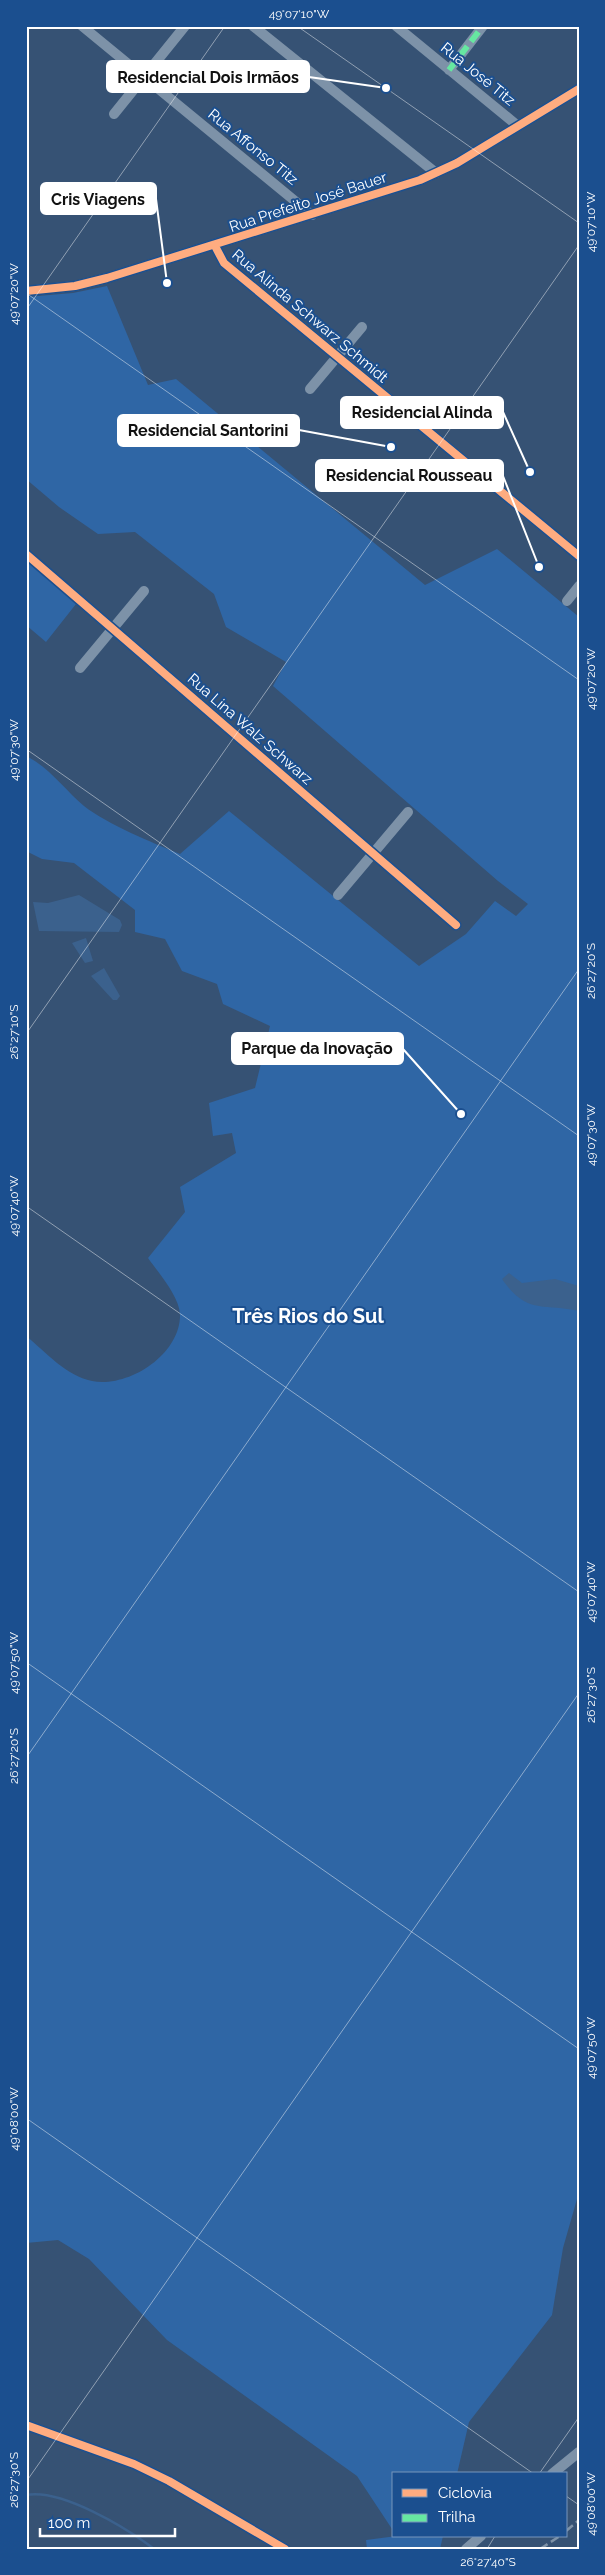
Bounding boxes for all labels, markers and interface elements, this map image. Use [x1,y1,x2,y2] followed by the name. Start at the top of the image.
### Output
[269,7,330,21] text: 49°07'10"W
[437,39,519,109] street label: Rua José Titz
[107,61,309,92] callout: Residencial Dois Irmãos
[117,68,299,87] text: Residencial Dois Irmãos
[204,105,302,189] street label: Rua Affonso Titz
[227,168,390,236] street label: Rua Prefeito José Bauer
[41,183,156,214] callout: Cris Viagens
[51,190,145,209] text: Cris Viagens
[584,191,598,252] text: 49°07'10"W
[228,246,392,386] street label: Rua Alinda Schwarz Schmidt
[7,263,21,325] text: 49°07'20"W
[341,397,503,428] callout: Residencial Alinda
[352,403,492,422] text: Residencial Alinda
[118,415,299,446] callout: Residencial Santorini
[128,421,288,440] text: Residencial Santorini
[316,460,503,491] callout: Residencial Rousseau
[326,466,492,485] text: Residencial Rousseau
[584,648,598,710] text: 49°07'20"W
[184,670,316,788] street label: Rua Lina Walz Schwarz
[7,719,21,781] text: 49°07'30"W
[584,943,598,999] text: 26°27'20"S
[7,1005,21,1059] text: 26°27'10"S
[232,1033,403,1064] callout: Parque da Inovação
[241,1039,393,1058] text: Parque da Inovação
[584,1104,598,1166] text: 49°07'30"W
[7,1175,21,1237] text: 49°07'40"W
[232,1304,384,1328] district label: Três Rios do Sul
[584,1561,598,1623] text: 49°07'40"W
[7,1632,21,1694] text: 49°07'50"W
[584,1667,598,1723] text: 26°27'30"S
[7,1728,21,1784] text: 26°27'20"S
[584,2017,598,2079] text: 49°07'50"W
[7,2087,21,2151] text: 49°08'00"W
[7,2452,21,2508] text: 26°27'30"S
[392,2472,568,2538] legend
[584,2472,598,2536] text: 49°08'00"W
[438,2484,492,2502] text: Ciclovia
[40,2505,175,2537] scale bar
[438,2508,475,2526] text: Trilha
[48,2514,90,2532] text: 100 m
[460,2555,516,2569] text: 26°27'40"S

